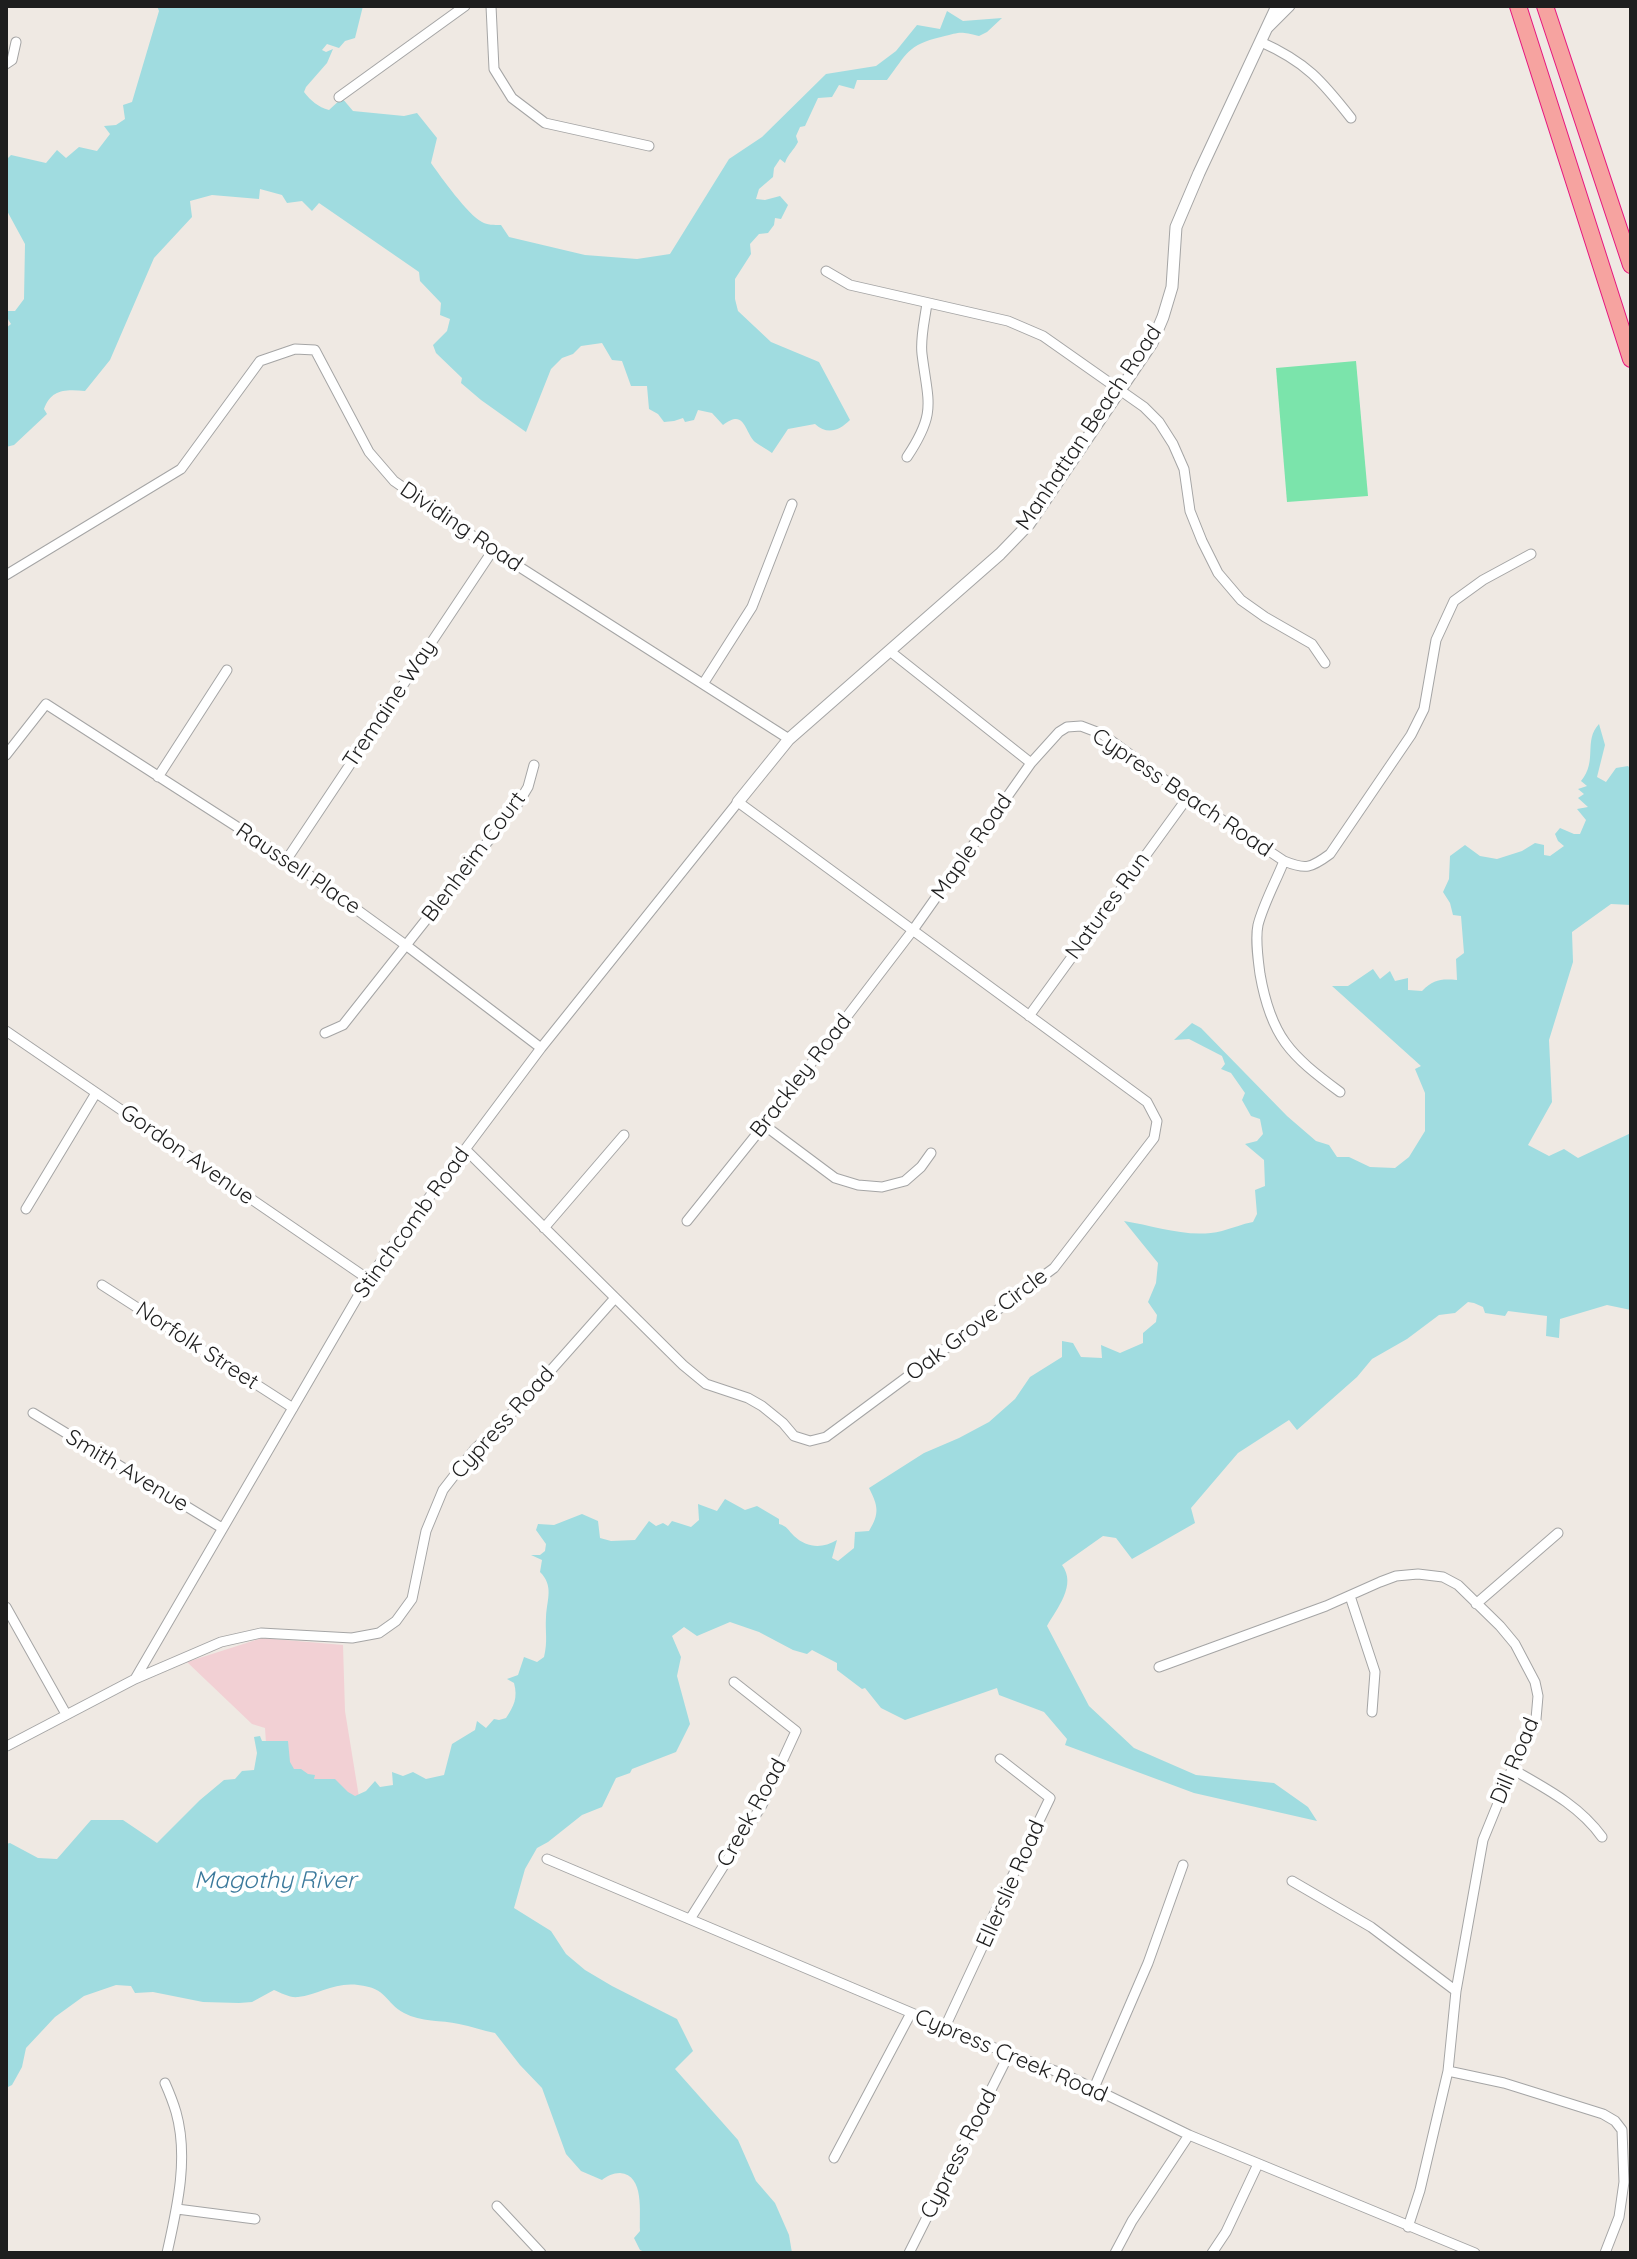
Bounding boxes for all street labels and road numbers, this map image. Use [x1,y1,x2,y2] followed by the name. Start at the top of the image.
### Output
[1010,320,1168,536] street label: Manhattan Beach Road
[395,476,527,578] street label: Dividing Road
[338,635,442,773] street label: Tremaine Way
[1087,723,1277,863] street label: Cypress Beach Road
[417,787,531,927] street label: Blenheim Court
[926,789,1018,905] street label: Maple Road
[231,818,365,920] street label: Raussell Place
[1060,847,1156,965] street label: Natures Run
[745,1009,857,1143] street label: Brackley Road
[115,1099,259,1211] street label: Gordon Avenue
[348,1143,476,1303] street label: Stinchcomb Road
[901,1263,1053,1387] street label: Oak Grove Circle
[131,1297,263,1395] street label: Norfolk Street
[446,1361,560,1485] street label: Cypress Road
[61,1424,193,1518] street label: Smith Avenue
[1485,1714,1545,1808] street label: Dill Road
[711,1754,793,1872] street label: Creek Road
[971,1816,1051,1952] street label: Ellerslie Road
[911,2003,1111,2109] street label: Cypress Creek Road
[915,2085,1003,2223] street label: Cypress Road

